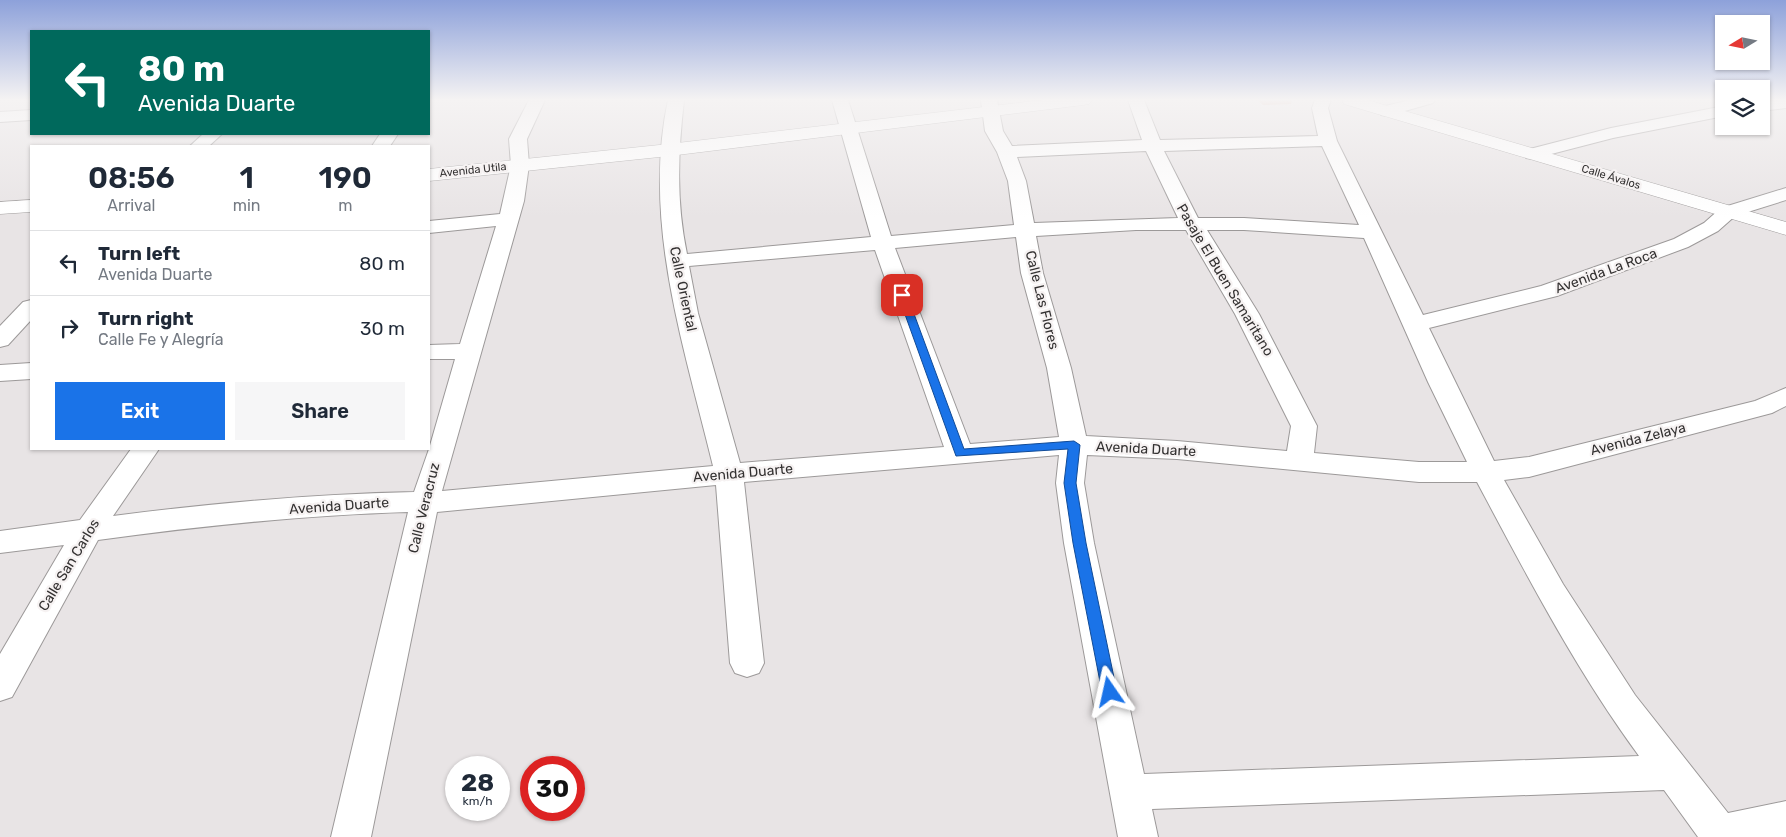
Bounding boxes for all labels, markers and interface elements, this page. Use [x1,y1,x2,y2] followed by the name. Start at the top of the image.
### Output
[1715,15,1770,70] north arrow
[1715,15,1770,135] map controls
[138,48,225,90] text: 80 m
[55,50,120,115] icon: left
[1715,80,1770,135] button: layers
[138,90,295,117] text: Avenida Duarte
[88,160,175,196] text: 08:56
[239,160,254,196] text: 1
[319,160,372,196] text: 190
[439,160,507,180] street label: Avenida Utila
[1580,162,1642,192] street label: Calle Ávalos
[107,196,155,215] text: Arrival
[233,196,261,215] text: min
[338,196,352,215] text: m
[1173,201,1277,359] street label: Pasaje El Buen Samaritano
[98,242,180,265] text: Turn left
[666,245,700,333] street label: Calle Oriental
[1553,245,1659,297] street label: Avenida La Roca
[55,249,83,277] icon: left
[1022,249,1062,351] street label: Calle Las Flores
[359,252,405,275] text: 80 m
[98,265,212,284] text: Avenida Duarte
[881,274,923,316] pin
[888,281,916,309] icon: arrive
[98,307,193,330] text: Turn right
[55,314,83,342] icon: right
[360,317,405,340] text: 30 m
[98,330,224,349] text: Calle Fe y Alegría
[55,382,225,440] button: Exit
[235,382,405,440] button: Share
[1588,419,1688,459] street label: Avenida Zelaya
[1096,438,1197,460] street label: Avenida Duarte
[692,460,794,486] street label: Avenida Duarte
[405,461,443,555] street label: Calle Veracruz
[288,494,390,518] street label: Avenida Duarte
[35,516,103,614] street label: Calle San Carlos
[1083,665,1135,717] position arrow
[520,756,585,821] speed limit sign: 30
[461,768,494,797] text: 28
[463,794,492,808] text: km/h

